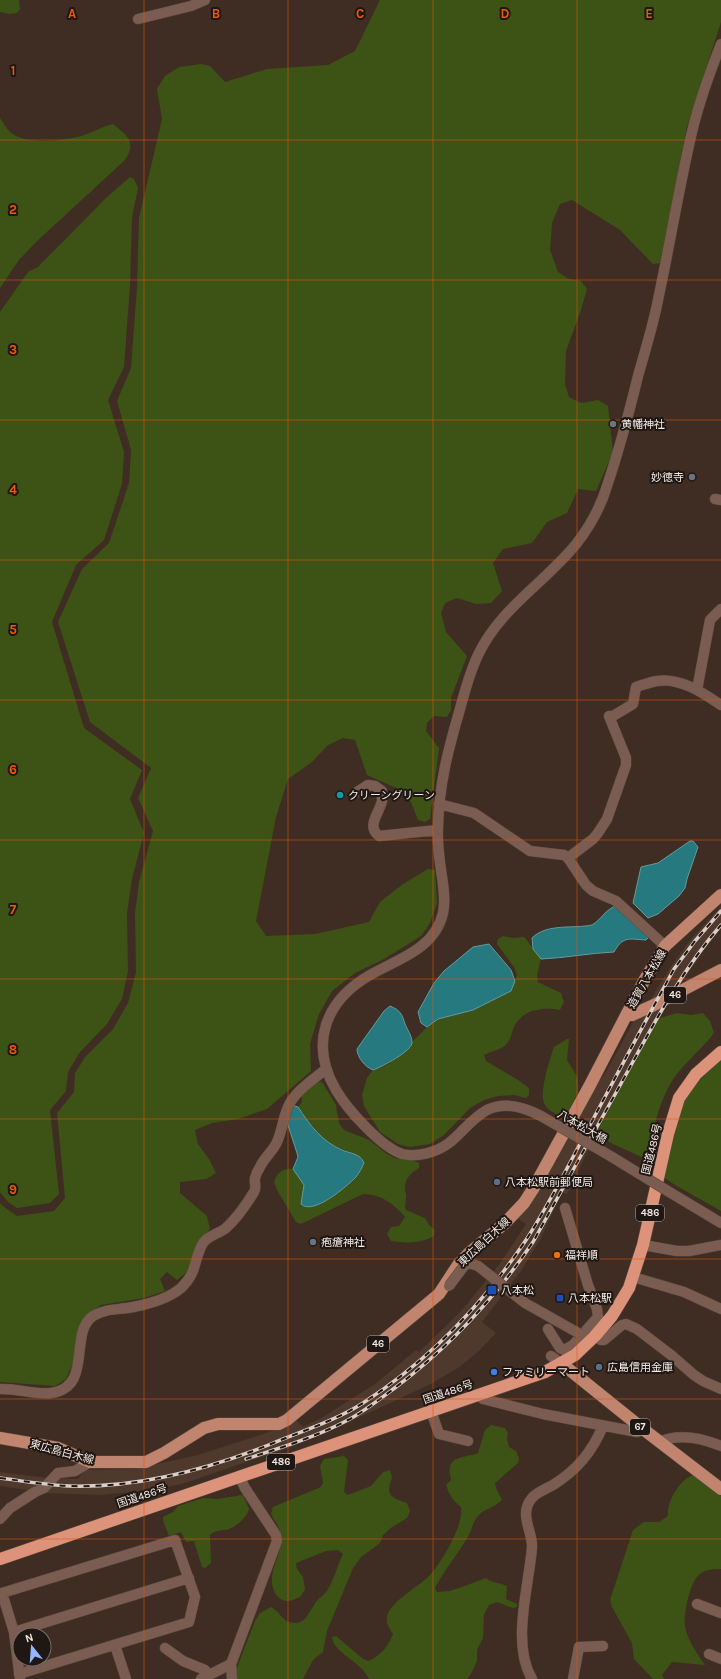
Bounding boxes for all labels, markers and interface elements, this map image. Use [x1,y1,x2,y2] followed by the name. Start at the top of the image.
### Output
[68,6,76,21] text: A
[212,6,220,21] text: B
[356,6,364,21] text: C
[501,6,510,21] text: D
[645,6,653,21] text: E
[11,63,15,78] text: 1
[9,202,17,217] text: 2
[9,342,17,357] text: 3
[621,418,665,431] place label: 黄幡神社
[608,419,618,429] marker: 黄幡神社
[651,471,684,484] place label: 妙徳寺
[687,472,697,482] marker: 妙徳寺
[9,482,17,497] text: 4
[9,622,17,637] text: 5
[9,762,17,777] text: 6
[348,789,435,802] place label: クリーングリーン
[335,790,345,800] marker: クリーングリーン
[10,902,17,917] text: 7
[625,947,669,1011] street label: 造賀八本松線
[664,987,686,1003] road number: 46
[9,1042,17,1057] text: 8
[555,1108,609,1146] street label: 八本松大橋
[639,1122,665,1176] street label: 国道486号
[505,1176,593,1189] place label: 八本松駅前郵便局
[492,1177,502,1187] marker: 八本松駅前郵便局
[9,1182,17,1197] text: 9
[636,1205,664,1221] road number: 486
[455,1215,513,1269] street label: 東広島白木線
[321,1236,365,1249] place label: 疱瘡神社
[308,1237,318,1247] marker: 疱瘡神社
[565,1249,598,1262] place label: 福祥順
[552,1250,562,1260] marker: 福祥順
[486,1284,498,1296] marker: 八本松
[501,1284,534,1297] place label: 八本松
[568,1292,612,1305] place label: 八本松駅
[555,1293,565,1303] marker: 八本松駅
[367,1336,389,1352] road number: 46
[607,1361,673,1374] place label: 広島信用金庫
[594,1362,604,1372] marker: 広島信用金庫
[502,1366,590,1379] place label: ファミリーマート
[489,1367,499,1377] marker: ファミリーマート
[421,1377,475,1407] street label: 国道486号
[630,1419,650,1435] road number: 67
[28,1437,96,1467] street label: 東広島白木線
[267,1454,295,1470] road number: 486
[115,1481,169,1511] street label: 国道486号
[12,1627,52,1667] north arrow
[24,1631,35,1645] text: N

